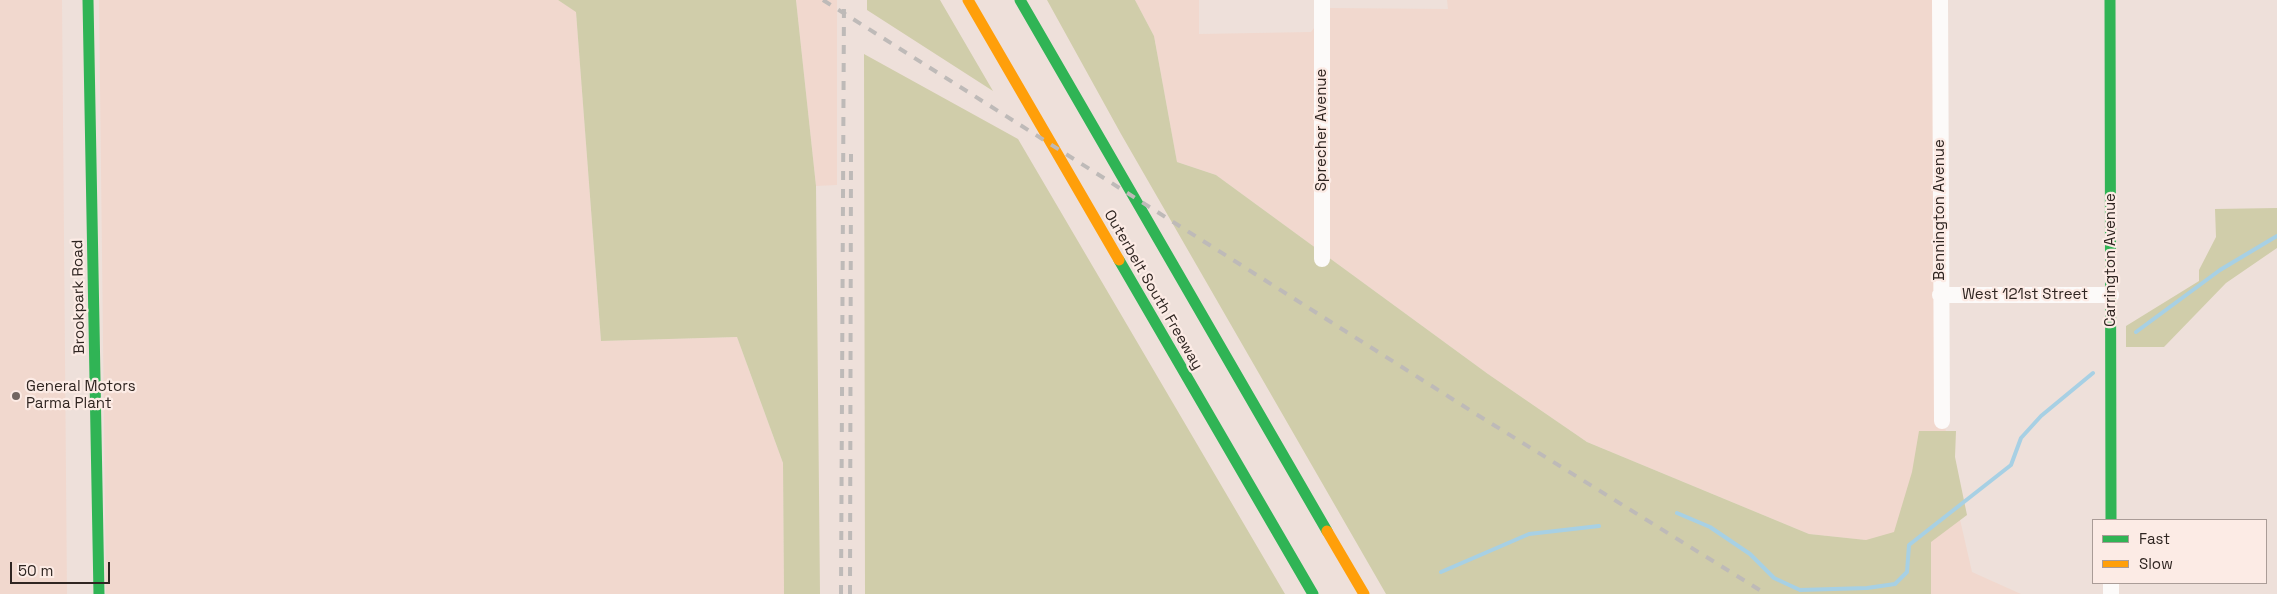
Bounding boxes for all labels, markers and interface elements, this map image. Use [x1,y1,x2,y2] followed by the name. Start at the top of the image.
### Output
[1313,69,1331,191] street label: Sprecher Avenue
[1931,139,1949,281] street label: Bennington Avenue
[2102,193,2120,327] street label: Carrington Avenue
[1100,207,1206,373] street label: Outerbelt South Freeway
[69,240,89,354] street label: Brookpark Road
[1962,286,2088,304] street label: West 121st Street
[26,378,136,413] place label: General Motors Parma Plant
[10,390,22,402] marker: General Motors Parma Plant
[2092,519,2267,584] legend
[2139,529,2170,548] text: Fast
[12,552,112,584] scale bar
[2139,554,2173,573] text: Slow
[18,561,53,580] text: 50 m

